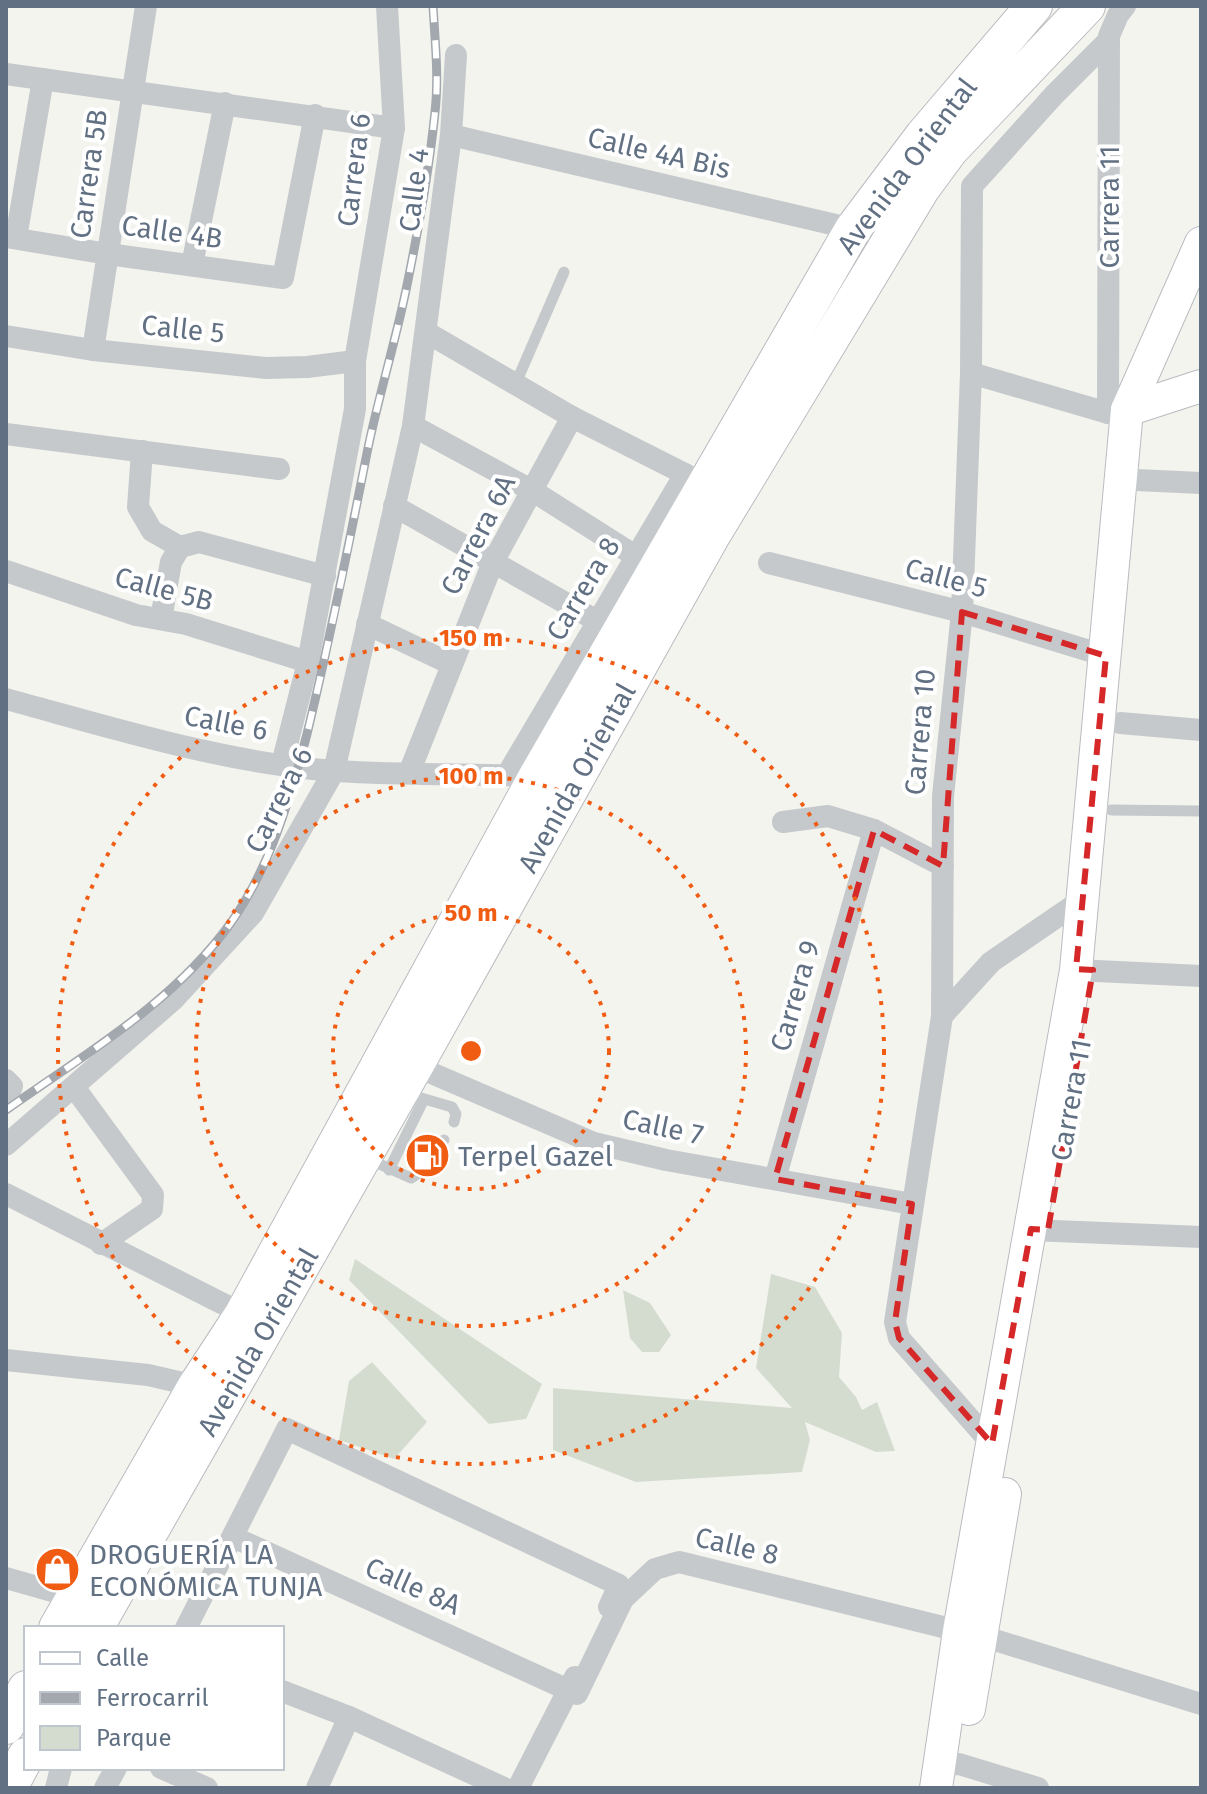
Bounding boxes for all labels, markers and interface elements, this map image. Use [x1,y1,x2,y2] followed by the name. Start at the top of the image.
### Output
[830,72,984,260] street label: Avenida Oriental
[64,107,114,241] street label: Carrera 5B
[331,111,377,229] street label: Carrera 6
[584,121,734,185] street label: Calle 4A Bis
[1093,145,1126,269] street label: Carrera 11
[392,146,436,234] street label: Calle 4
[120,209,224,255] street label: Calle 4B
[140,308,226,350] street label: Calle 5
[434,470,522,600] street label: Carrera 6A
[539,531,627,647] street label: Carrera 8
[901,551,991,605] street label: Calle 5
[111,560,217,618] street label: Calle 5B
[439,624,503,652] text: 150 m
[898,667,942,797] street label: Carrera 10
[511,678,643,878] street label: Avenida Oriental
[182,699,270,747] street label: Calle 6
[238,742,320,858] street label: Carrera 6
[438,762,504,790] text: 100 m
[445,899,497,927] text: 50 m
[763,937,827,1055] street label: Carrera 9
[457,1037,485,1065] centre of rings
[1044,1037,1098,1163] street label: Carrera 11
[620,1102,706,1152] street label: Calle 7
[403,1132,451,1180] fuel station icon: Terpel Gazel
[458,1140,613,1173] place label: Terpel Gazel
[191,1242,325,1442] street label: Avenida Oriental
[692,1520,782,1572] street label: Calle 8
[89,1538,322,1603] place label: DROGUERÍA LA ECONÓMICA TUNJA
[34,1546,82,1594] shop icon: DROGUERÍA LA ECONÓMICA TUNJA
[360,1550,466,1622] street label: Calle 8A
[24,1626,284,1770] legend
[96,1644,149,1672] text: Calle
[96,1684,208,1712] text: Ferrocarril
[96,1724,172,1752] text: Parque

